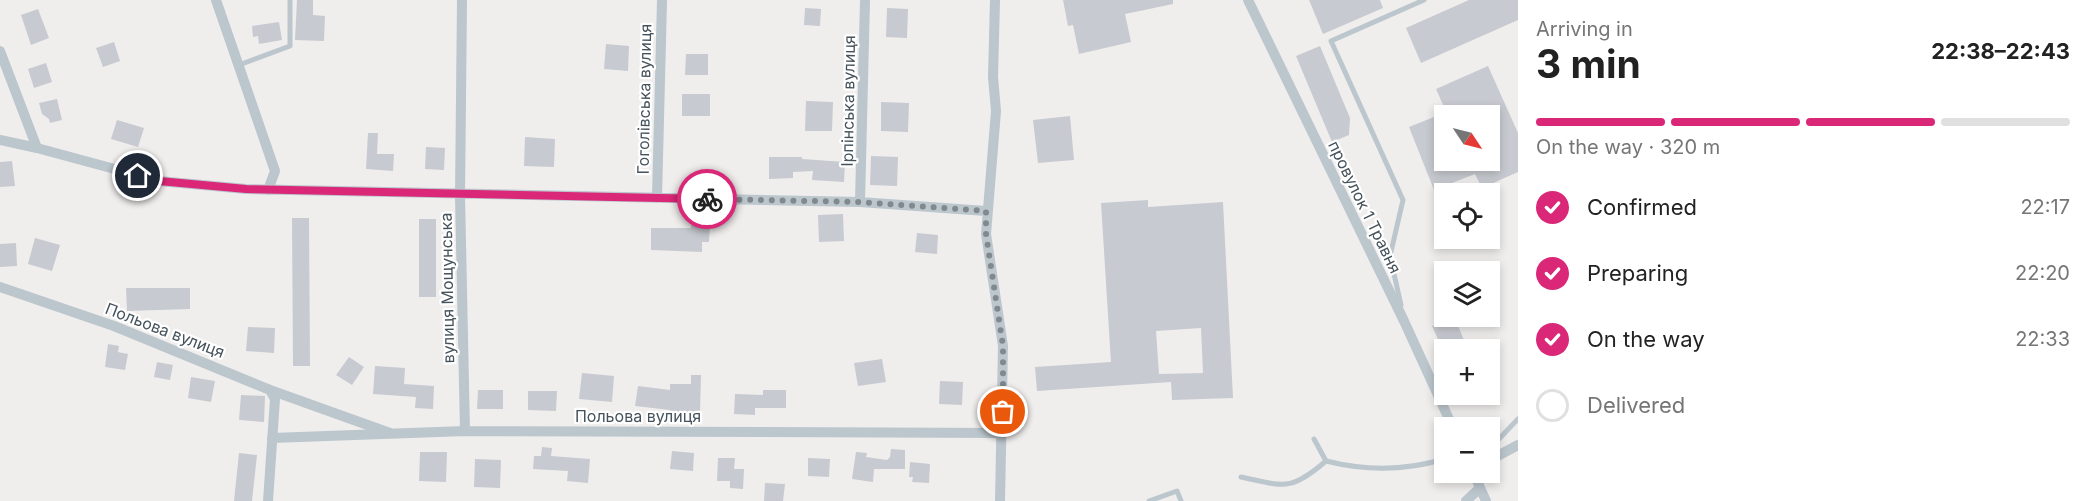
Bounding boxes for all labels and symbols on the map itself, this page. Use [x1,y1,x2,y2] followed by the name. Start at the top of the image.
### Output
[633,24,655,174] street label: Гоголівська вулиця
[837,35,859,167] street label: Ірпінська вулиця
[1434,105,1500,171] north arrow
[1324,138,1406,276] street label: провулок 1 Травня
[112,150,163,201] pin
[677,169,737,229] courier
[436,212,458,364] street label: вулиця Мощунська
[103,298,227,362] street label: Польова вулиця
[977,386,1028,437] pin
[575,406,701,426] street label: Польова вулиця

